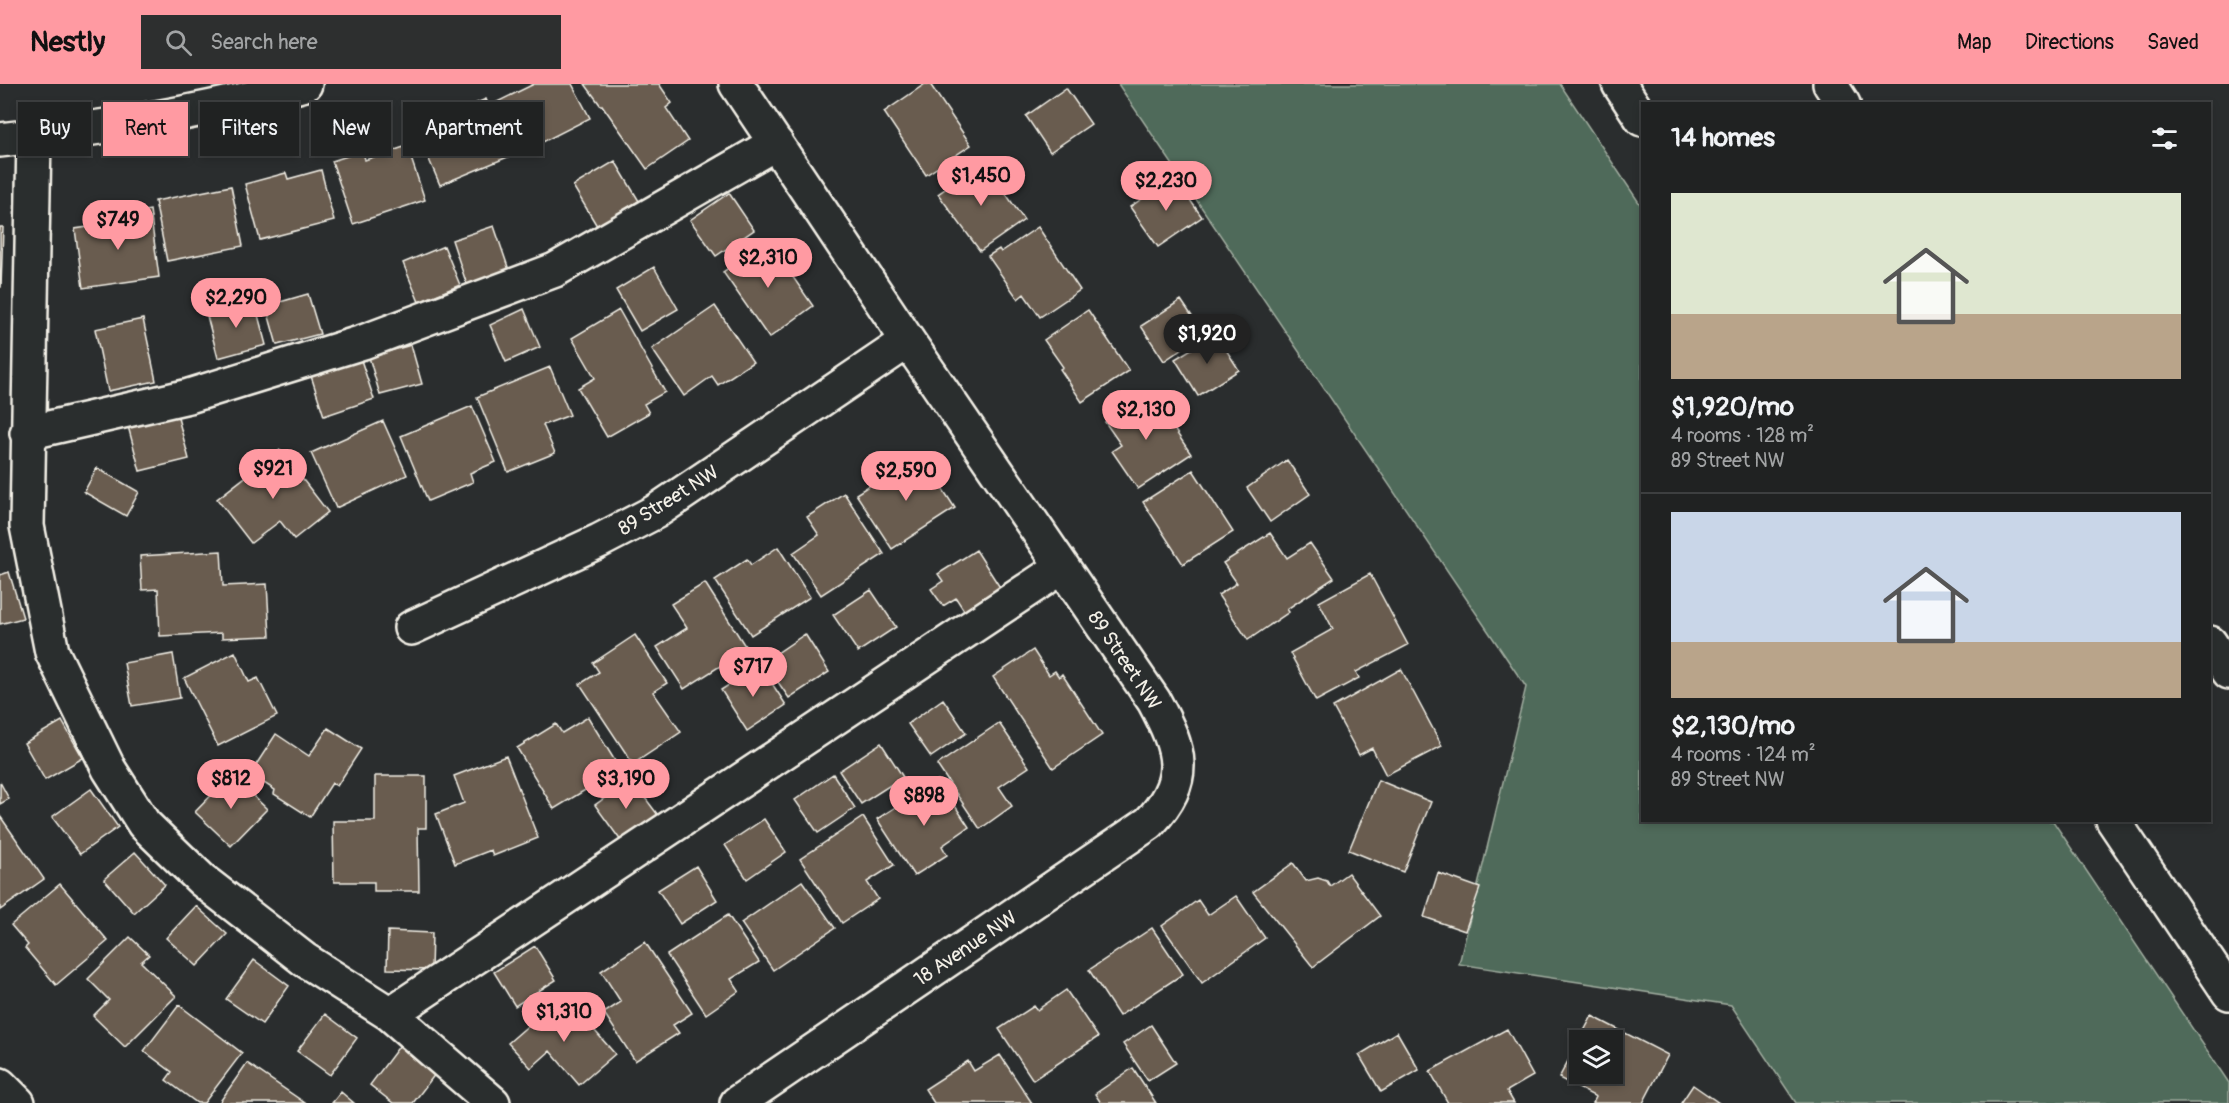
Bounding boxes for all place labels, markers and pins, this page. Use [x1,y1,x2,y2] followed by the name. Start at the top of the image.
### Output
[932,156,1030,207] pin: $1,450
[1117,161,1215,212] pin: $2,230
[82,200,154,251] pin: $749
[719,238,817,289] pin: $2,310
[187,278,285,329] pin: $2,290
[1158,314,1256,365] pin: $1,920
[1097,390,1195,441] pin: $2,130
[237,449,309,500] pin: $921
[857,451,955,502] pin: $2,590
[717,647,789,698] pin: $717
[195,759,267,810] pin: $812
[577,759,675,810] pin: $3,190
[888,776,960,827] pin: $898
[515,992,613,1043] pin: $1,310

